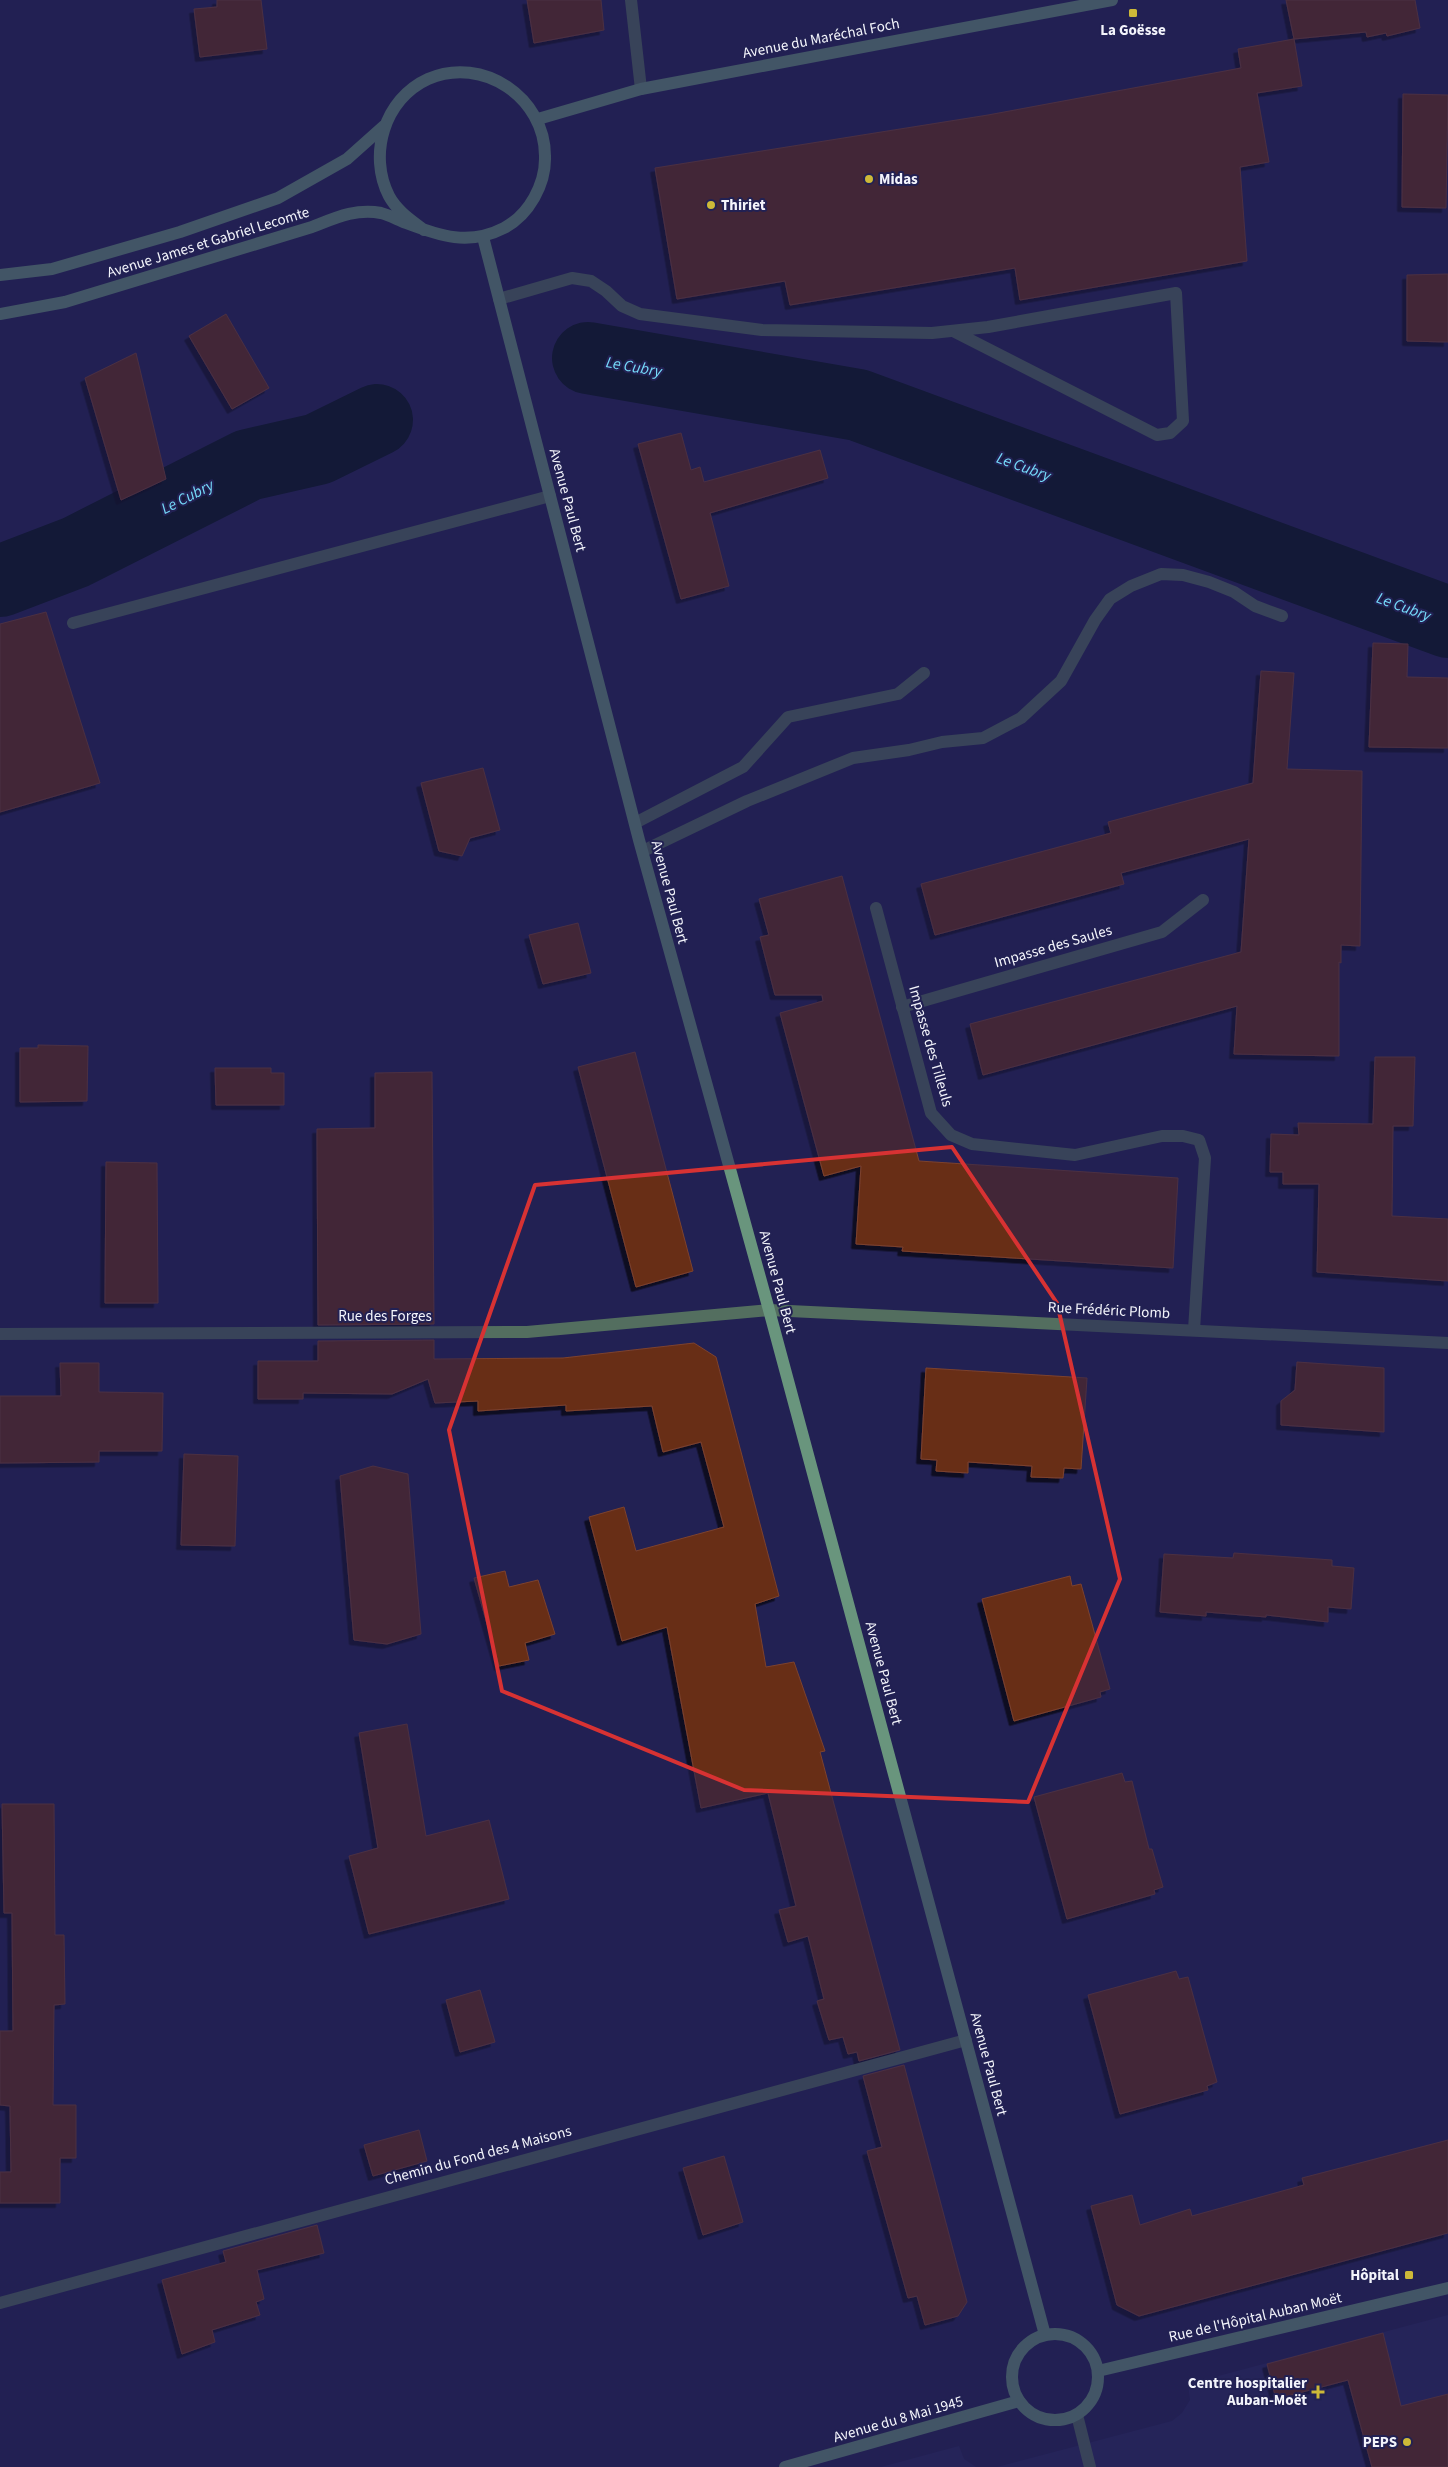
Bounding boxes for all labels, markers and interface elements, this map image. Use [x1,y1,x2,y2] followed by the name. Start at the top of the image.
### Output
[1127,7,1139,19] marker: La Goësse
[741,13,901,64] street label: Avenue du Maréchal Foch
[1100,20,1166,41] place label: La Goësse
[879,169,918,190] place label: Midas
[863,173,875,185] marker: Midas
[721,195,766,216] place label: Thiriet
[705,199,717,211] marker: Thiriet
[104,202,312,283] street label: Avenue James et Gabriel Lecomte
[604,351,664,383] water label: Le Cubry
[544,446,591,554] street label: Avenue Paul Bert
[993,447,1055,487] water label: Le Cubry
[157,474,218,519] water label: Le Cubry
[1373,587,1435,627] water label: Le Cubry
[646,838,693,946] street label: Avenue Paul Bert
[992,920,1114,973] street label: Impasse des Saules
[903,983,958,1109] street label: Impasse des Tilleuls
[754,1228,801,1336] street label: Avenue Paul Bert
[1047,1297,1171,1324] street label: Rue Frédéric Plomb
[338,1306,432,1327] street label: Rue des Forges
[860,1619,907,1727] street label: Avenue Paul Bert
[965,2010,1012,2118] street label: Avenue Paul Bert
[382,2120,574,2191] street label: Chemin du Fond des 4 Maisons
[1350,2265,1400,2286] place label: Hôpital
[1403,2269,1415,2281] marker: Hôpital
[1167,2287,1344,2348] street label: Rue de l'Hôpital Auban Moët
[1188,2373,1307,2411] place label: Centre hospitalier Auban-Moët
[1311,2385,1325,2399] marker: Centre hospitalier Auban-Moët
[831,2391,966,2448] street label: Avenue du 8 Mai 1945
[1363,2432,1397,2453] place label: PEPS
[1401,2436,1413,2448] marker: PEPS

